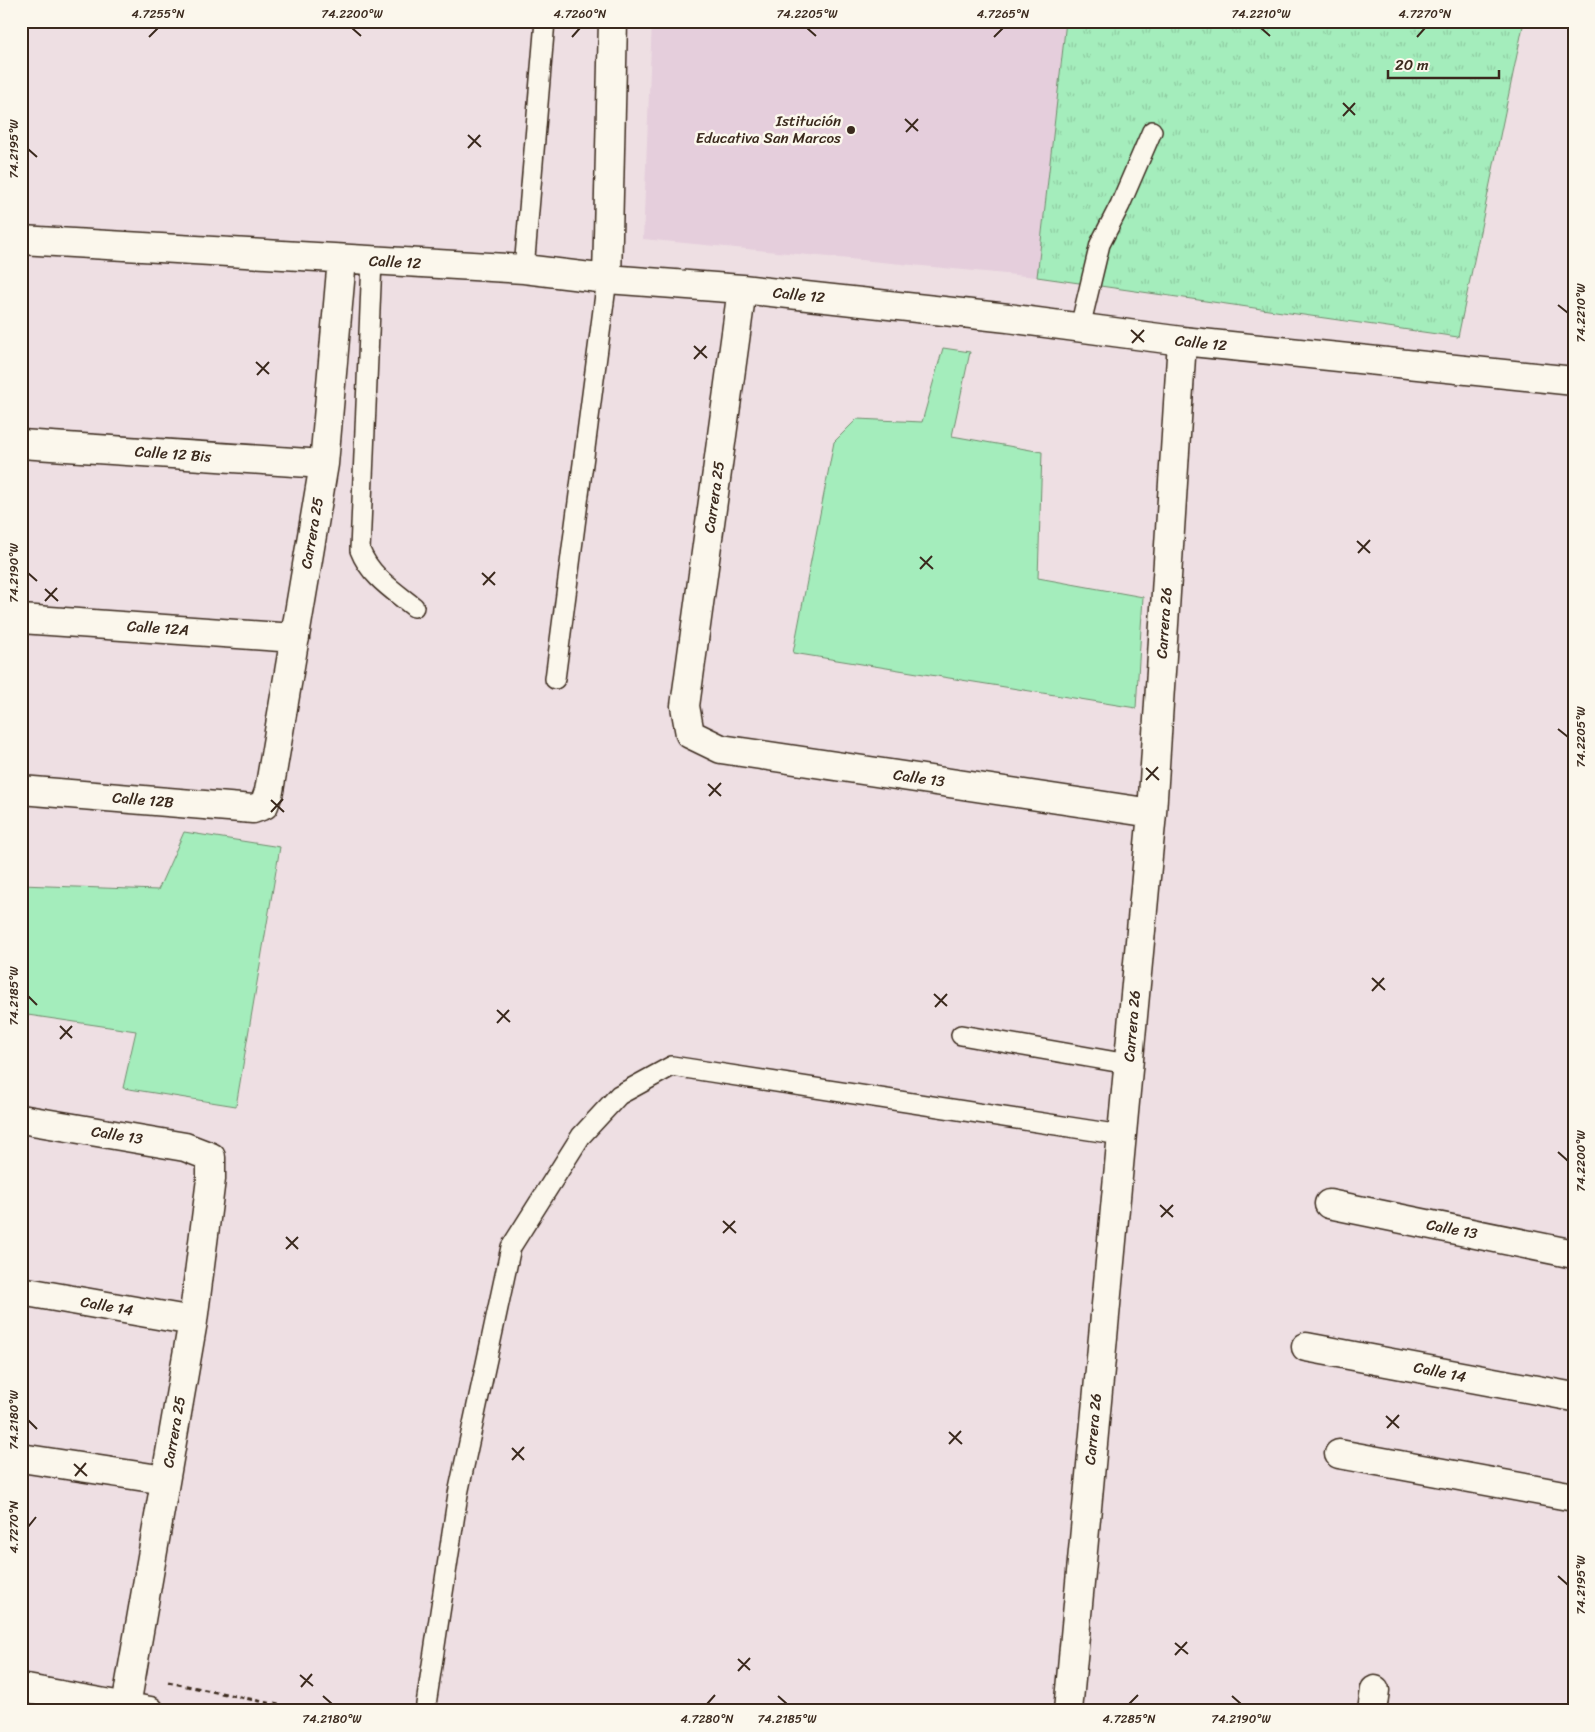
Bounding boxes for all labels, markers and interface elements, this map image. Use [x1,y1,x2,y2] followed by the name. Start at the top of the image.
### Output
[131,3,185,25] text: 4.7255°N
[321,3,383,25] text: 74.2200°W
[554,3,607,25] text: 4.7260°N
[776,3,838,25] text: 74.2205°W
[977,3,1030,25] text: 4.7265°N
[1232,3,1291,25] text: 74.2210°W
[1399,3,1452,25] text: 4.7270°N
[1388,48,1499,80] scale bar
[1395,52,1429,78] text: 20 m
[696,108,841,151] place label: Istitución Educativa San Marcos
[3,119,25,179] text: 74.2195°W
[845,124,857,136] marker: Istitución Educativa San Marcos
[368,248,422,276] street label: Calle 12
[772,279,827,311] street label: Calle 12
[1570,283,1592,342] text: 74.2210°W
[1174,327,1229,359] street label: Calle 12
[134,438,212,470] street label: Calle 12 Bis
[696,459,732,535] street label: Carrera 25
[293,495,331,571] street label: Carrera 25
[3,543,25,603] text: 74.2190°W
[1149,586,1179,660] street label: Carrera 26
[126,613,190,643] street label: Calle 12A
[1570,706,1592,768] text: 74.2205°W
[892,762,946,794] street label: Calle 13
[111,784,175,816] street label: Calle 12B
[3,966,25,1026] text: 74.2185°W
[1116,989,1148,1063] street label: Carrera 26
[89,1118,145,1152] street label: Calle 13
[1570,1130,1592,1192] text: 74.2200°W
[1424,1211,1480,1247] street label: Calle 13
[79,1289,135,1323] street label: Calle 14
[1412,1354,1468,1390] street label: Calle 14
[3,1390,25,1450] text: 74.2180°W
[1077,1392,1109,1466] street label: Carrera 26
[155,1394,193,1470] street label: Carrera 25
[3,1500,25,1553] text: 4.7270°N
[1570,1555,1592,1615] text: 74.2195°W
[302,1708,362,1730] text: 74.2180°W
[680,1708,734,1730] text: 4.7280°N
[757,1708,817,1730] text: 74.2185°W
[1103,1708,1156,1730] text: 4.7285°N
[1211,1708,1271,1730] text: 74.2190°W

